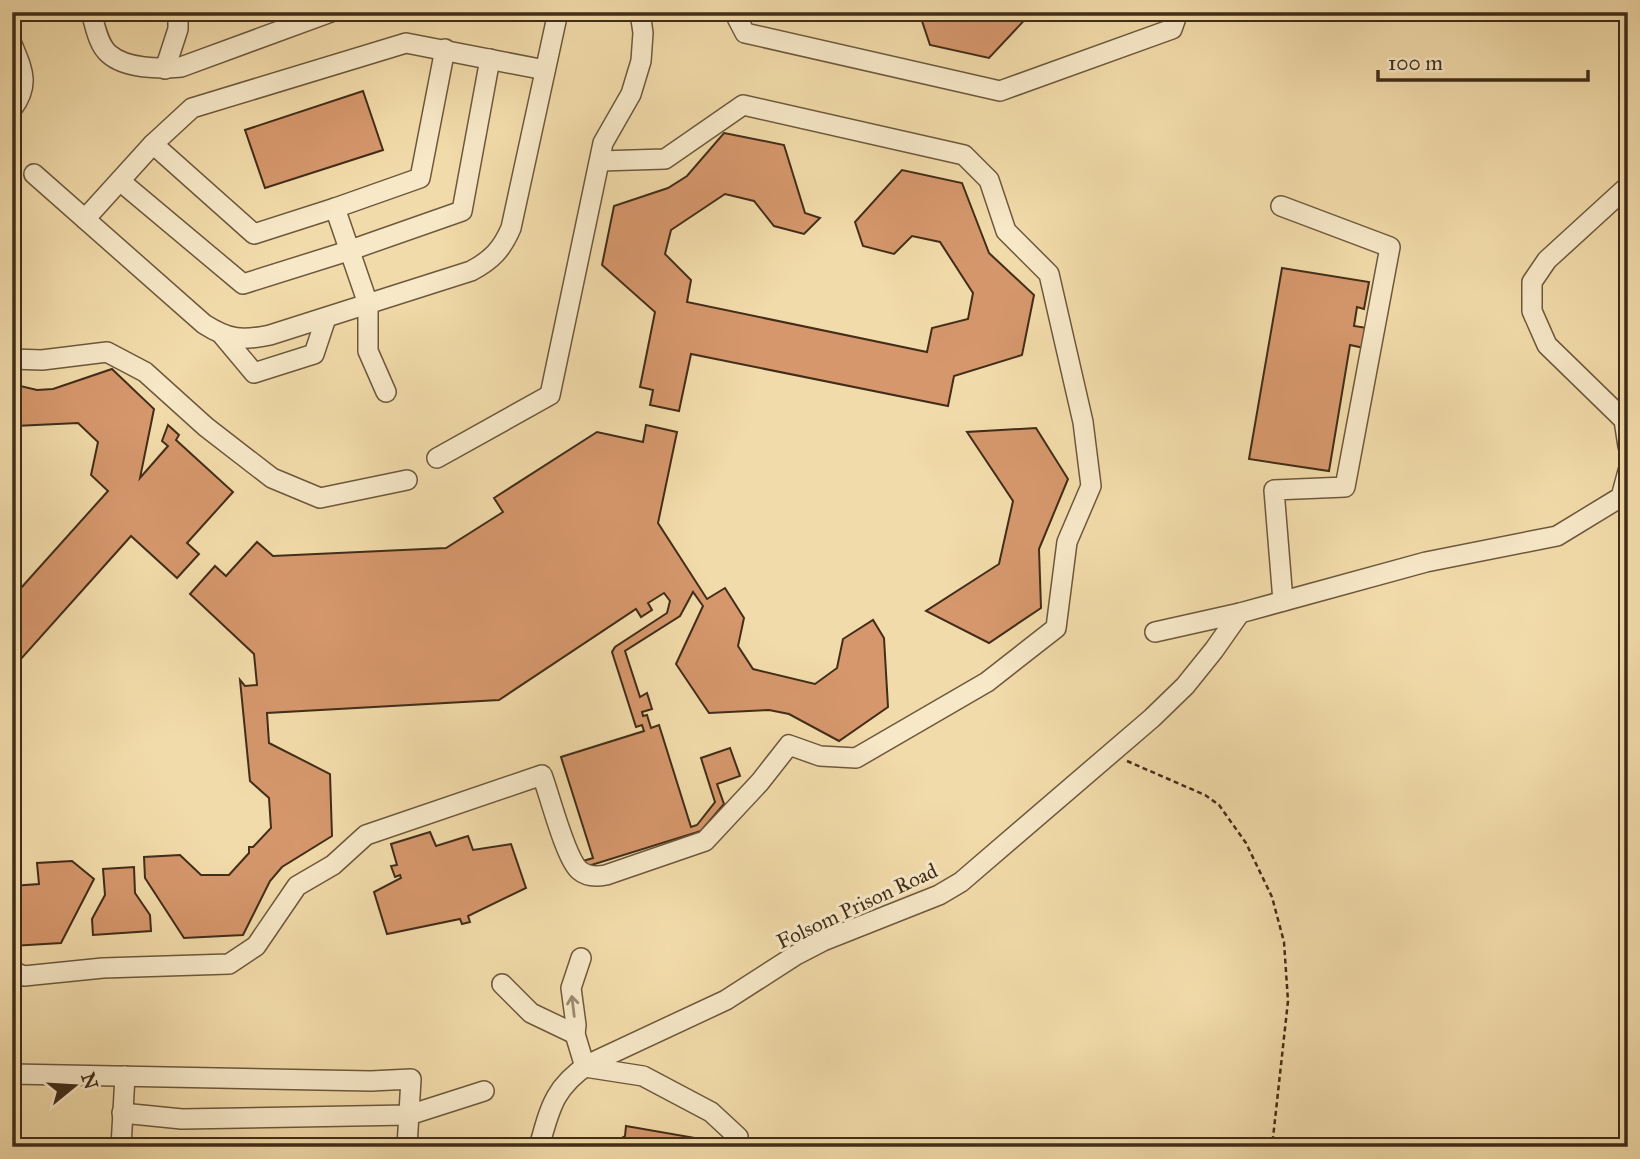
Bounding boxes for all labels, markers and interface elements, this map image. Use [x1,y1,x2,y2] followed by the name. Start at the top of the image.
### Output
[1378,38,1588,82] scale bar
[1388,50,1443,76] text: 100 m
[772,857,942,955] street label: Folsom Prison Road
[567,995,580,1018] one-way arrow
[38,1050,108,1120] north arrow
[76,1070,103,1092] text: N

